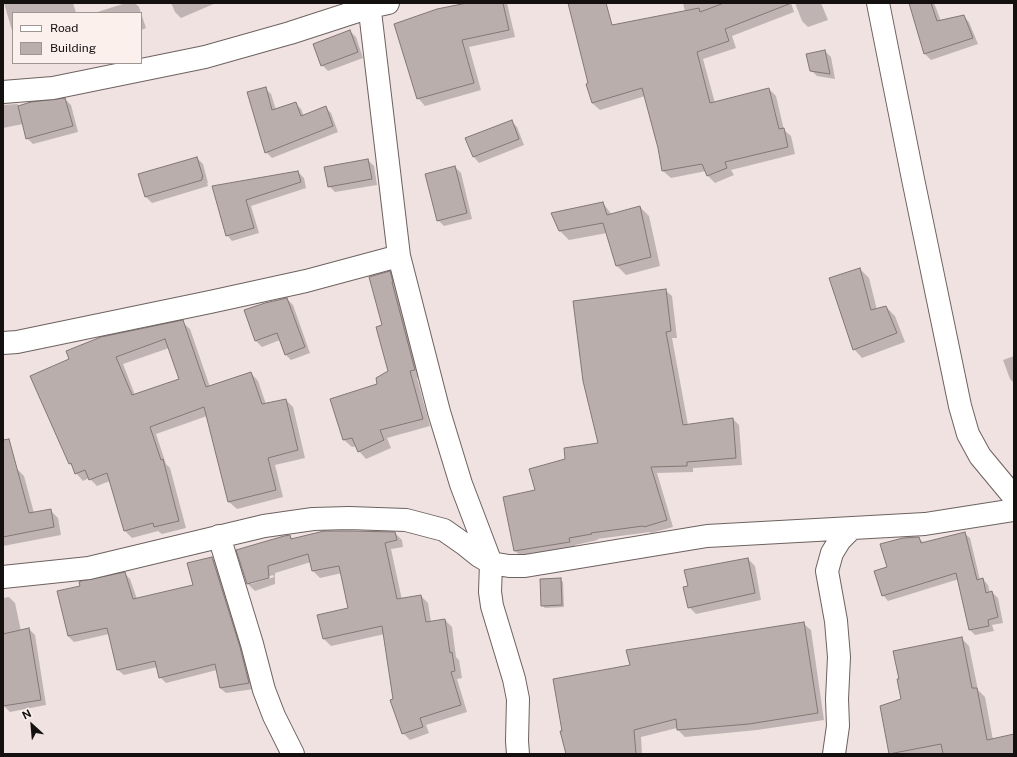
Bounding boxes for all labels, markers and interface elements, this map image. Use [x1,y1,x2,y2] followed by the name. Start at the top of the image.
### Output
[12,12,142,64] legend
[50,21,78,35] text: Road
[50,41,96,55] text: Building
[12,705,52,745] north arrow
[20,707,33,721] text: N

